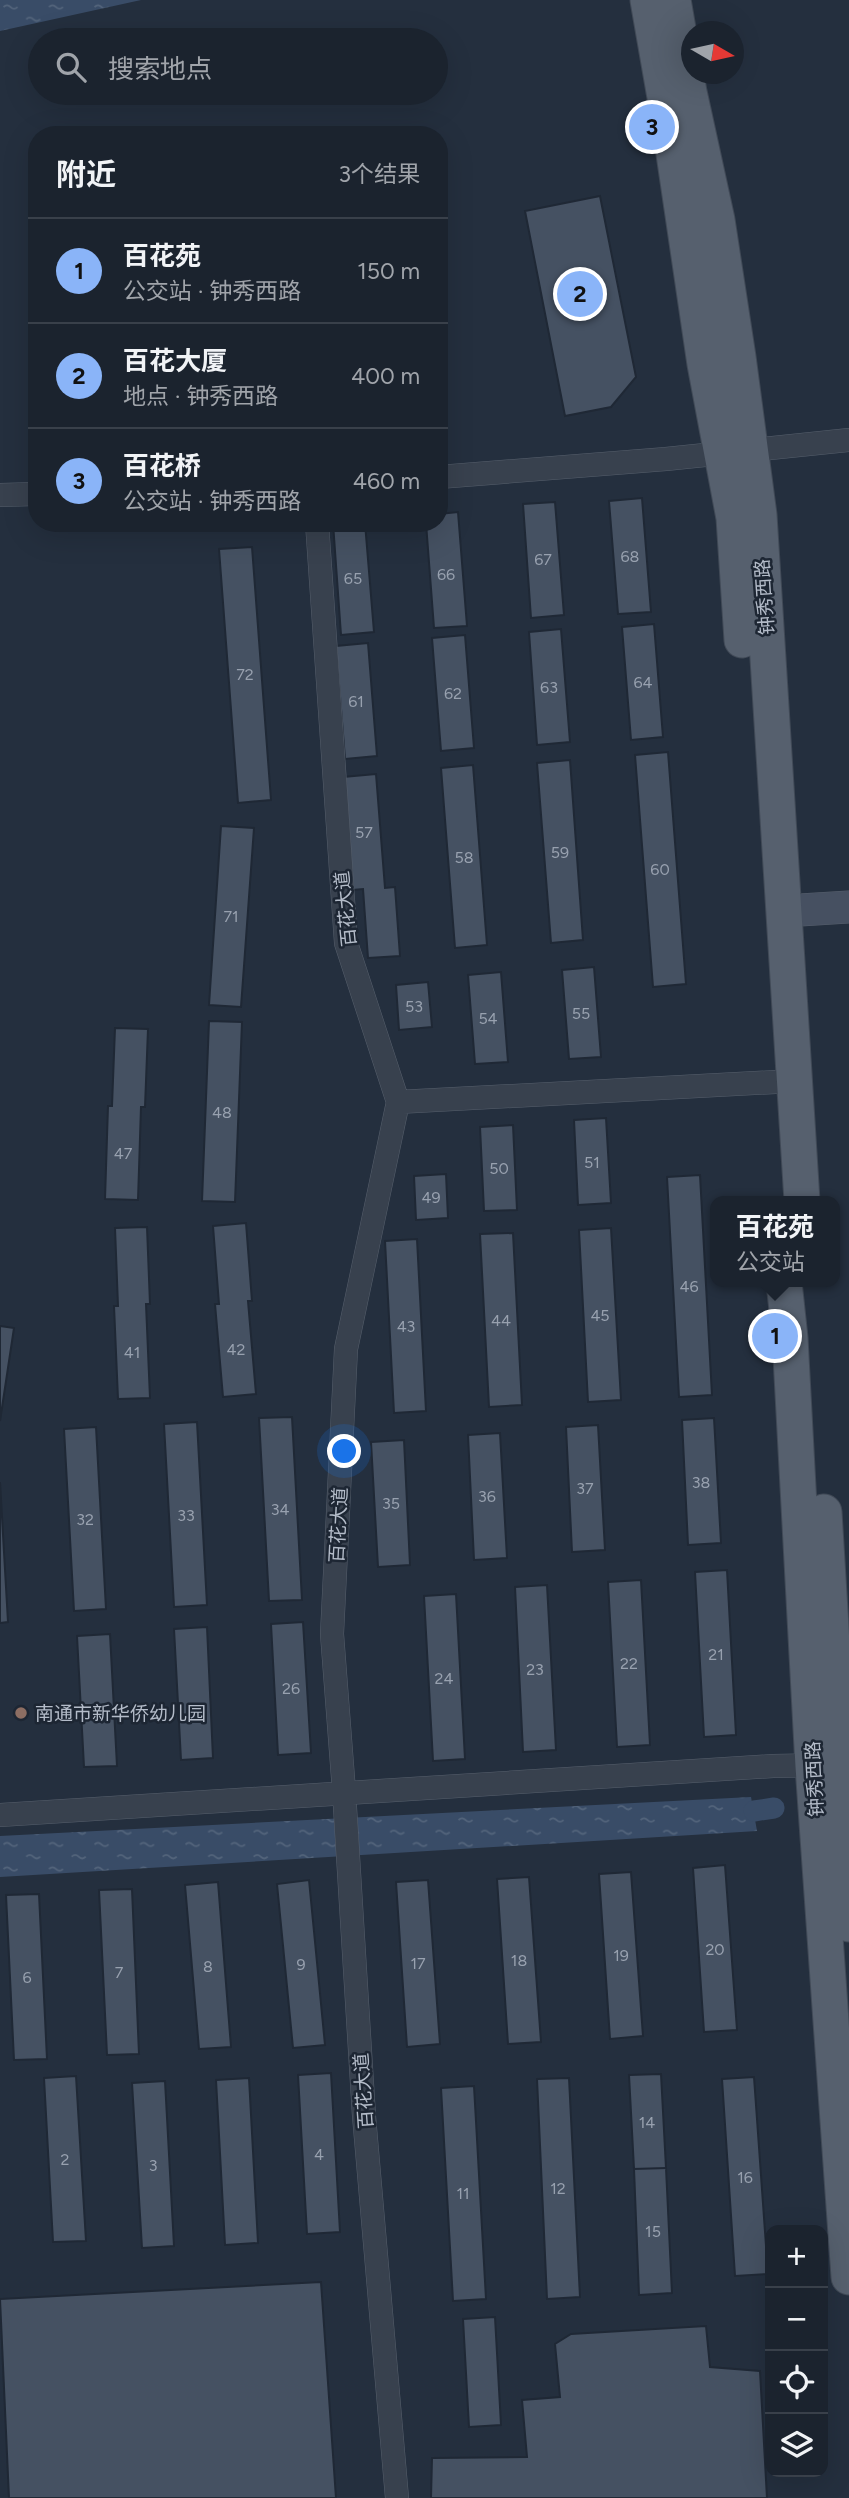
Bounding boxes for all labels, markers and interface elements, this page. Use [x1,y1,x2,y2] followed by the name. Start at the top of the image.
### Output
[681,21,744,84] north arrow
[28,28,448,105] search box
[52,48,90,86] icon: search
[108,53,212,85] text: 搜索地点
[629,101,675,153] pin: 3
[56,156,116,193] text: 附近
[338,160,420,188] text: 3个结果
[123,240,201,272] text: 百花苑
[74,257,84,285] text: 1
[357,257,420,285] text: 150 m
[557,268,603,320] pin: 2
[123,277,301,305] text: 公交站 · 钟秀西路
[123,345,227,377] text: 百花大厦
[72,362,86,390] text: 2
[351,362,420,390] text: 400 m
[123,382,278,410] text: 地点 · 钟秀西路
[123,450,201,482] text: 百花桥
[73,467,85,495] text: 3
[353,467,420,495] text: 460 m
[123,487,301,515] text: 公交站 · 钟秀西路
[621,547,639,566] house number: 68
[534,550,552,569] house number: 67
[750,558,779,636] street label: 钟秀西路
[437,565,455,584] house number: 66
[344,569,362,588] house number: 65
[236,665,254,684] house number: 72
[634,673,653,692] house number: 64
[540,678,558,697] house number: 63
[444,684,462,703] house number: 62
[348,692,364,711] house number: 61
[355,823,373,842] house number: 57
[551,843,569,862] house number: 59
[454,848,474,867] house number: 58
[650,860,670,879] house number: 60
[330,870,361,948] street label: 百花大道
[223,907,239,926] house number: 71
[405,997,423,1016] house number: 53
[572,1004,590,1023] house number: 55
[478,1009,498,1028] house number: 54
[212,1103,232,1122] house number: 48
[114,1144,133,1163] house number: 47
[584,1153,600,1172] house number: 51
[489,1159,509,1178] house number: 50
[422,1188,441,1207] house number: 49
[710,1196,840,1287] popup
[736,1211,814,1243] text: 百花苑
[736,1248,805,1276] text: 公交站
[680,1277,699,1296] house number: 46
[590,1306,610,1325] house number: 45
[752,1310,798,1362] pin: 1
[491,1311,511,1330] house number: 44
[397,1317,415,1336] house number: 43
[227,1340,245,1359] house number: 42
[124,1343,140,1362] house number: 41
[327,1434,361,1468] your location
[692,1473,710,1492] house number: 38
[576,1479,594,1498] house number: 37
[325,1486,352,1564] street label: 百花大道
[478,1487,496,1506] house number: 36
[382,1494,400,1513] house number: 35
[271,1500,289,1519] house number: 34
[177,1506,195,1525] house number: 33
[76,1510,94,1529] house number: 32
[708,1645,724,1664] house number: 21
[620,1654,638,1673] house number: 22
[526,1660,544,1679] house number: 23
[435,1669,453,1688] house number: 24
[282,1679,300,1698] house number: 26
[35,1702,206,1725] place label: 南通市新华侨幼儿园
[13,1705,29,1721] marker: 南通市新华侨幼儿园
[801,1740,828,1818] street label: 钟秀西路
[705,1940,725,1959] house number: 20
[613,1946,629,1965] house number: 19
[511,1951,527,1970] house number: 18
[410,1954,426,1973] house number: 17
[296,1955,306,1974] house number: 9
[203,1957,213,1976] house number: 8
[115,1963,124,1982] house number: 7
[22,1968,32,1987] house number: 6
[349,2052,378,2130] street label: 百花大道
[639,2113,655,2132] house number: 14
[314,2145,324,2164] house number: 4
[61,2150,69,2169] house number: 2
[149,2156,157,2175] house number: 3
[737,2168,753,2187] house number: 16
[550,2179,566,2198] house number: 12
[456,2184,470,2203] house number: 11
[645,2222,661,2241] house number: 15
[765,2225,828,2477] map controls
[765,2225,828,2288] button: +
[765,2288,828,2351] button: −
[765,2351,828,2414] button: locate
[765,2414,828,2477] button: layers

